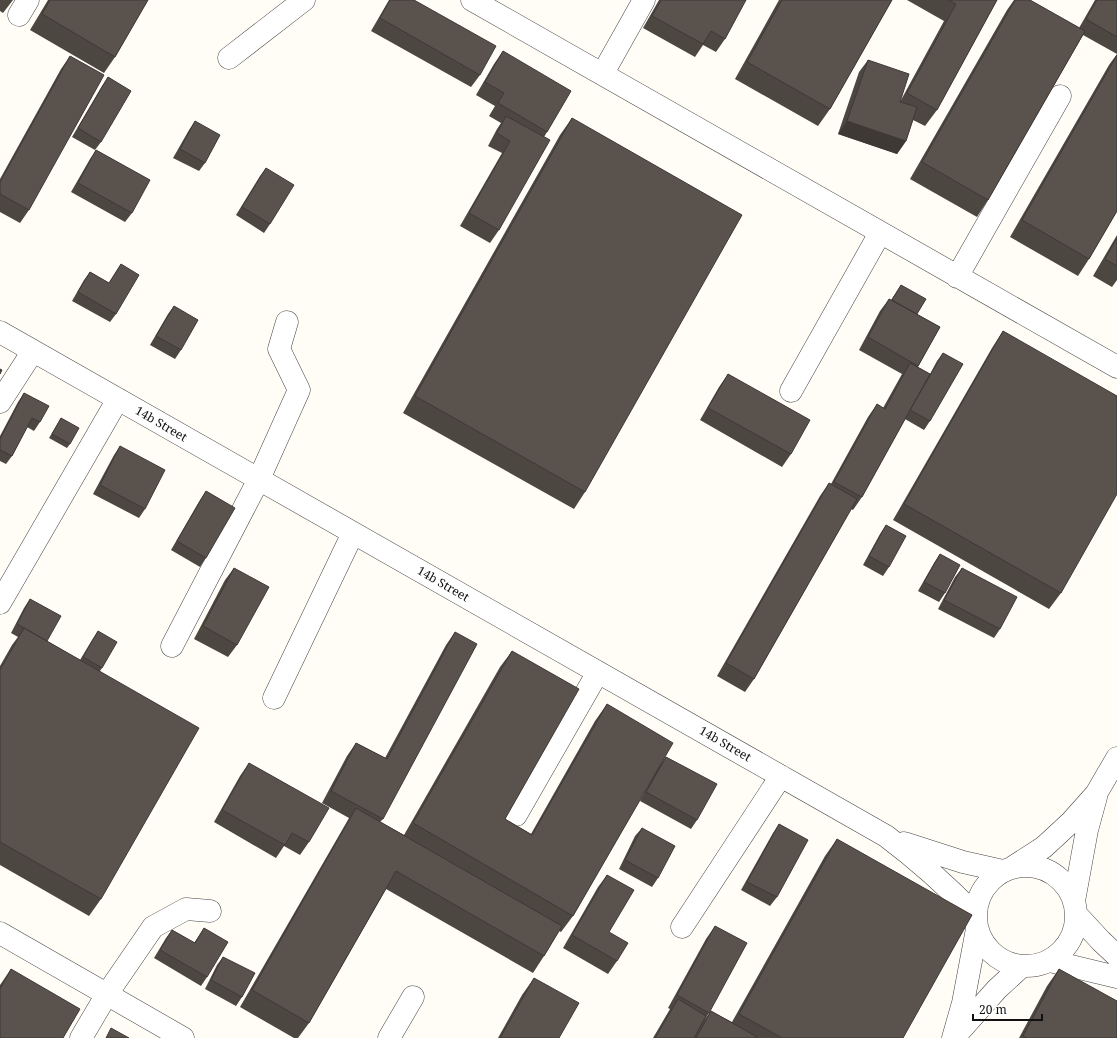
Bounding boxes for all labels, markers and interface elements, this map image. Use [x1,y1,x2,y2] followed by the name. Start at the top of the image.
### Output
[132,402,190,445] street label: 14b Street
[414,562,472,605] street label: 14b Street
[696,722,754,765] street label: 14b Street
[973,996,1042,1022] scale bar
[979,1001,1007,1018] text: 20 m

